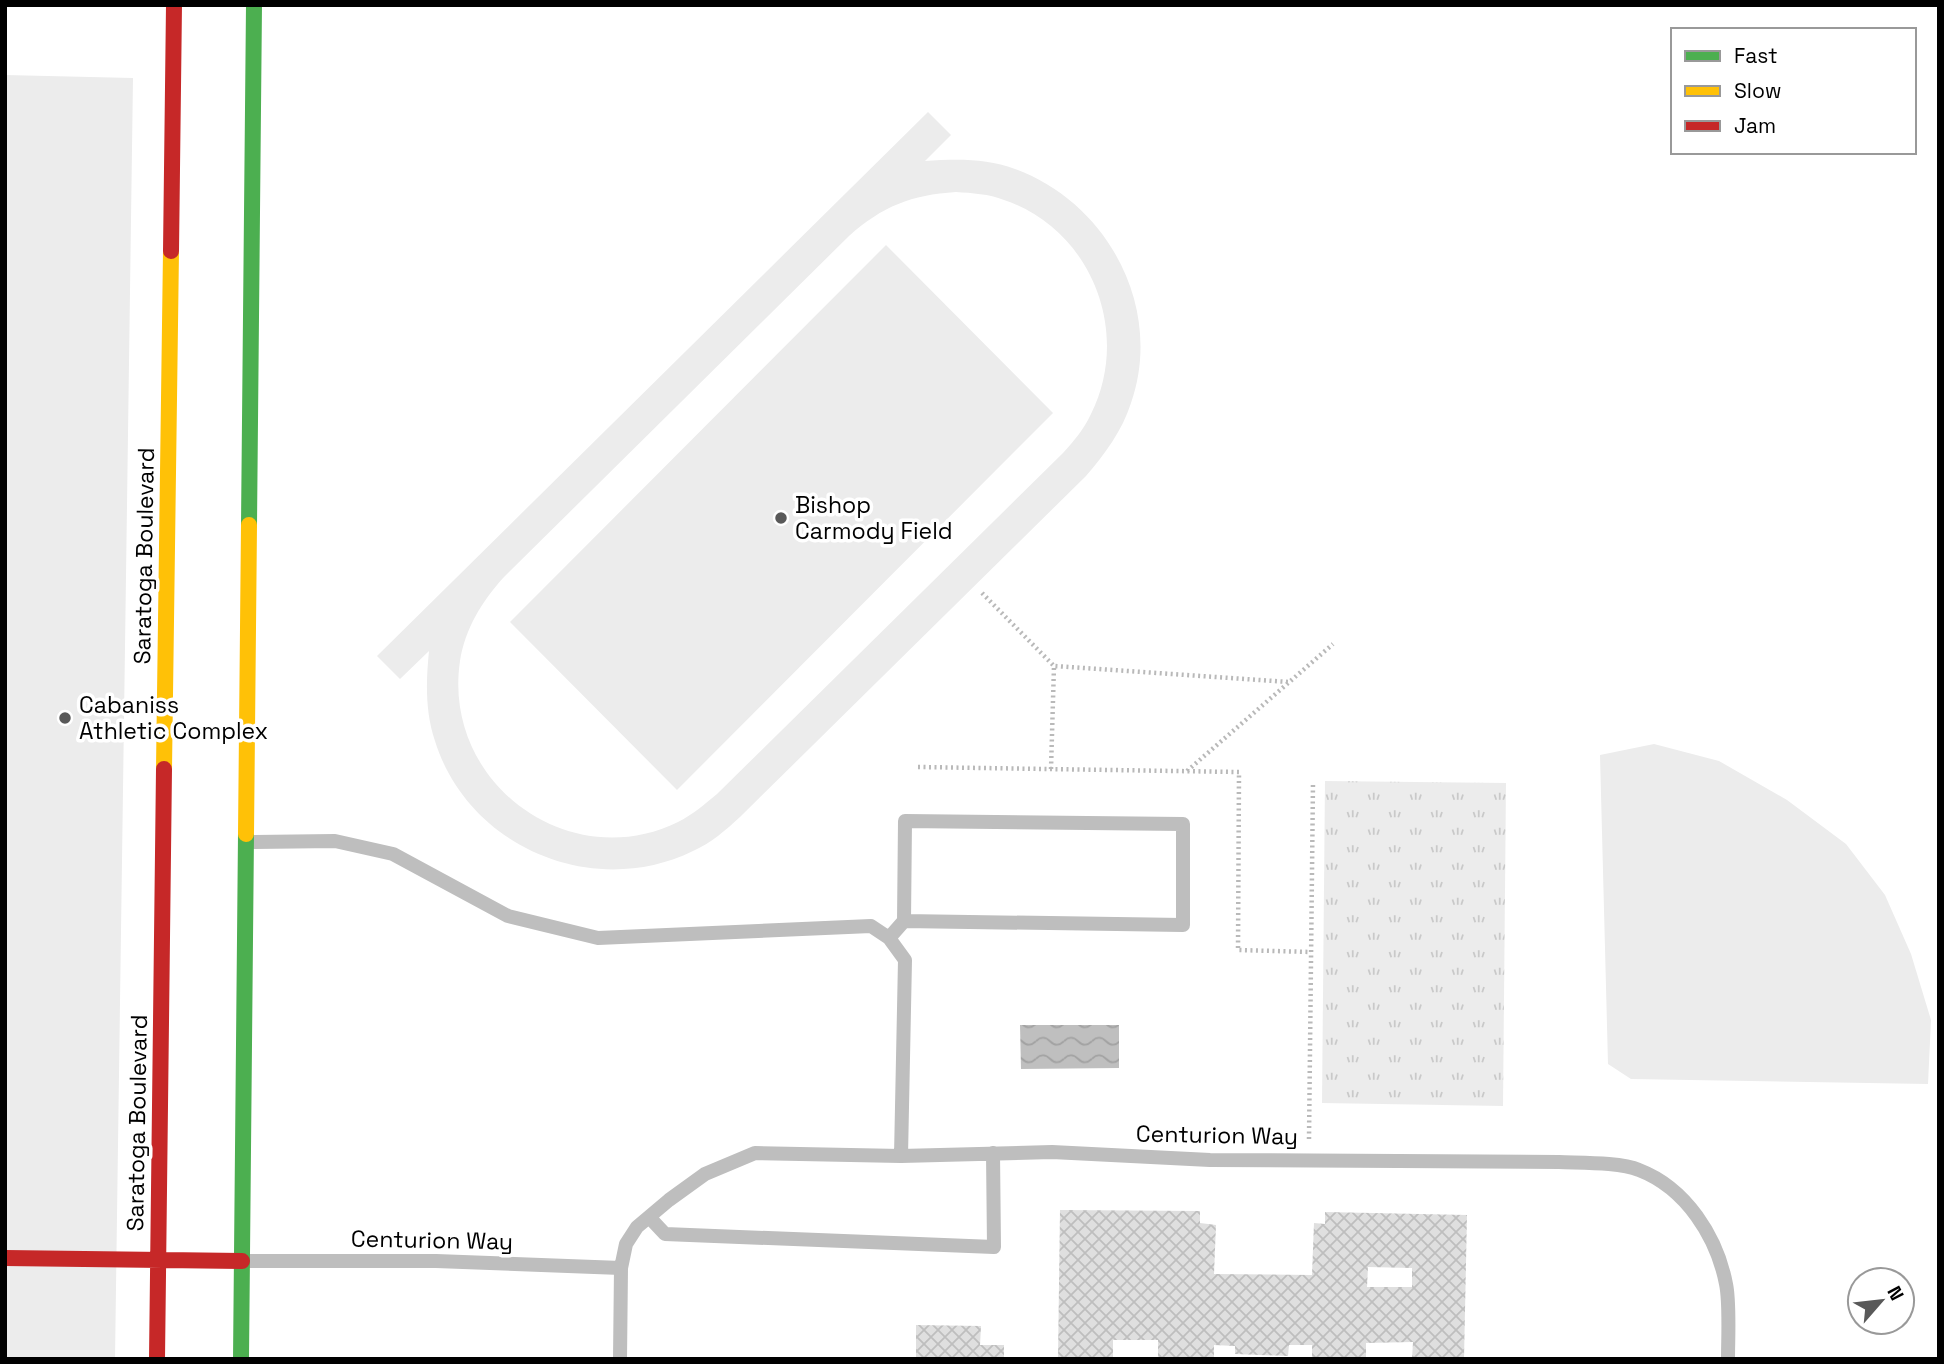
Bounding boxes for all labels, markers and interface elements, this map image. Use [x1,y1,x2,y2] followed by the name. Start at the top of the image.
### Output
[1671,28,1916,154] legend
[1734,42,1778,69] text: Fast
[1734,77,1782,104] text: Slow
[1734,112,1776,139] text: Jam
[127,447,161,665] street label: Saratoga Boulevard
[795,490,953,546] place label: Bishop Carmody Field
[773,510,789,526] marker: Bishop Carmody Field
[79,690,268,746] place label: Cabaniss Athletic Complex
[57,710,73,726] marker: Cabaniss Athletic Complex
[120,1014,154,1232] street label: Saratoga Boulevard
[1136,1119,1298,1151] street label: Centurion Way
[351,1224,513,1256] street label: Centurion Way
[1846,1266,1916,1336] north arrow
[1882,1282,1910,1305] text: N

